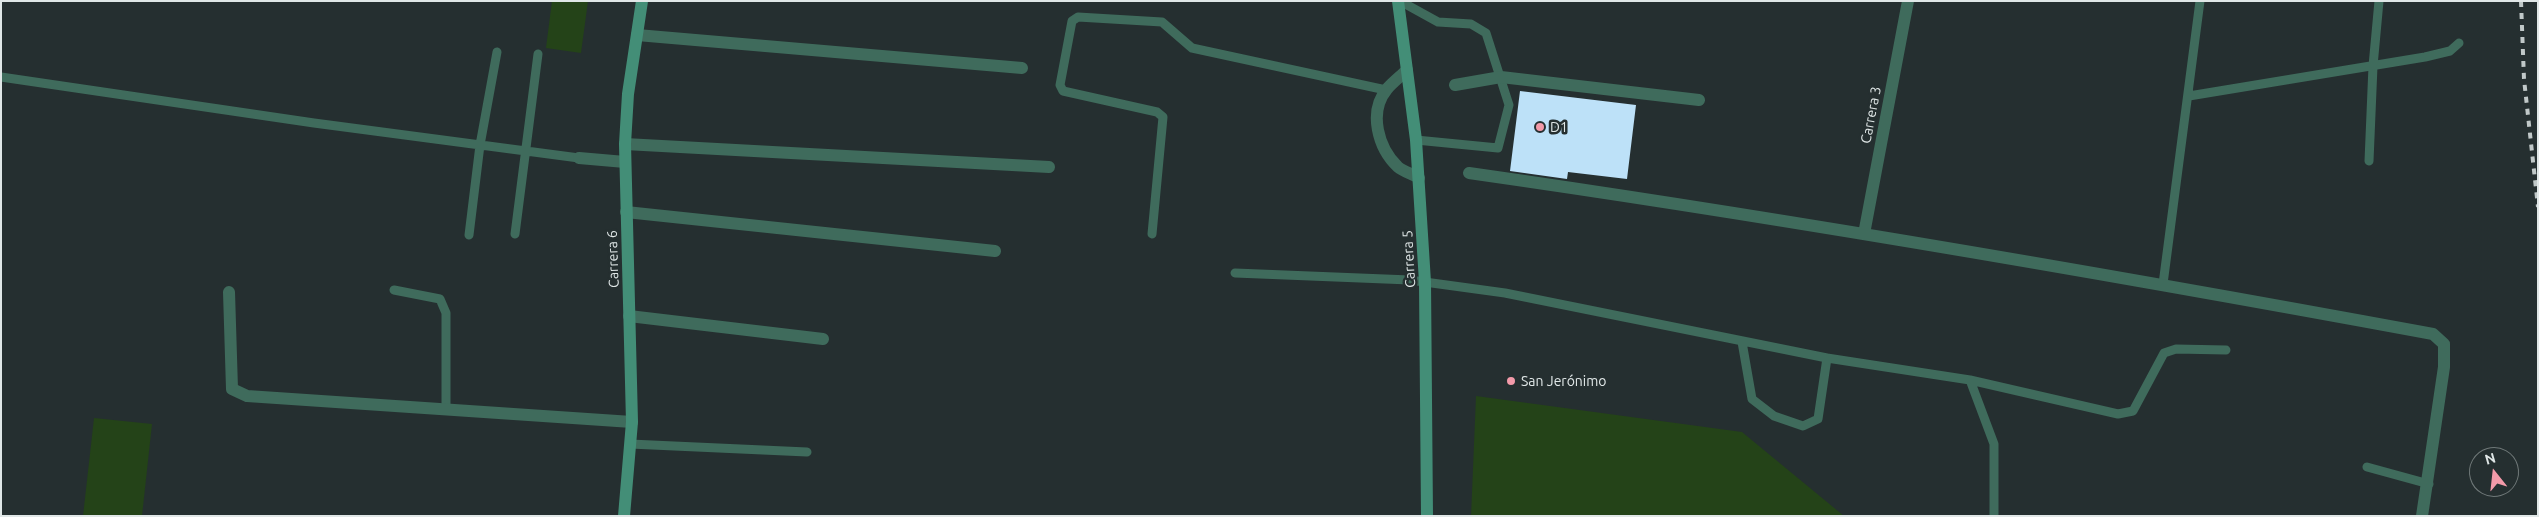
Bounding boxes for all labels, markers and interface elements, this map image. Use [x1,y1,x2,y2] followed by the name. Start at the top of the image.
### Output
[1857,85,1885,145] street label: Carrera 3
[1550,119,1568,135] place label: D1
[1534,121,1546,133] marker: D1
[604,230,622,288] street label: Carrera 6
[1399,230,1419,288] street label: Carrera 5
[1521,373,1607,389] place label: San Jerónimo
[1505,375,1517,387] marker: San Jerónimo
[2469,447,2519,497] north arrow
[2483,449,2497,468] text: N

